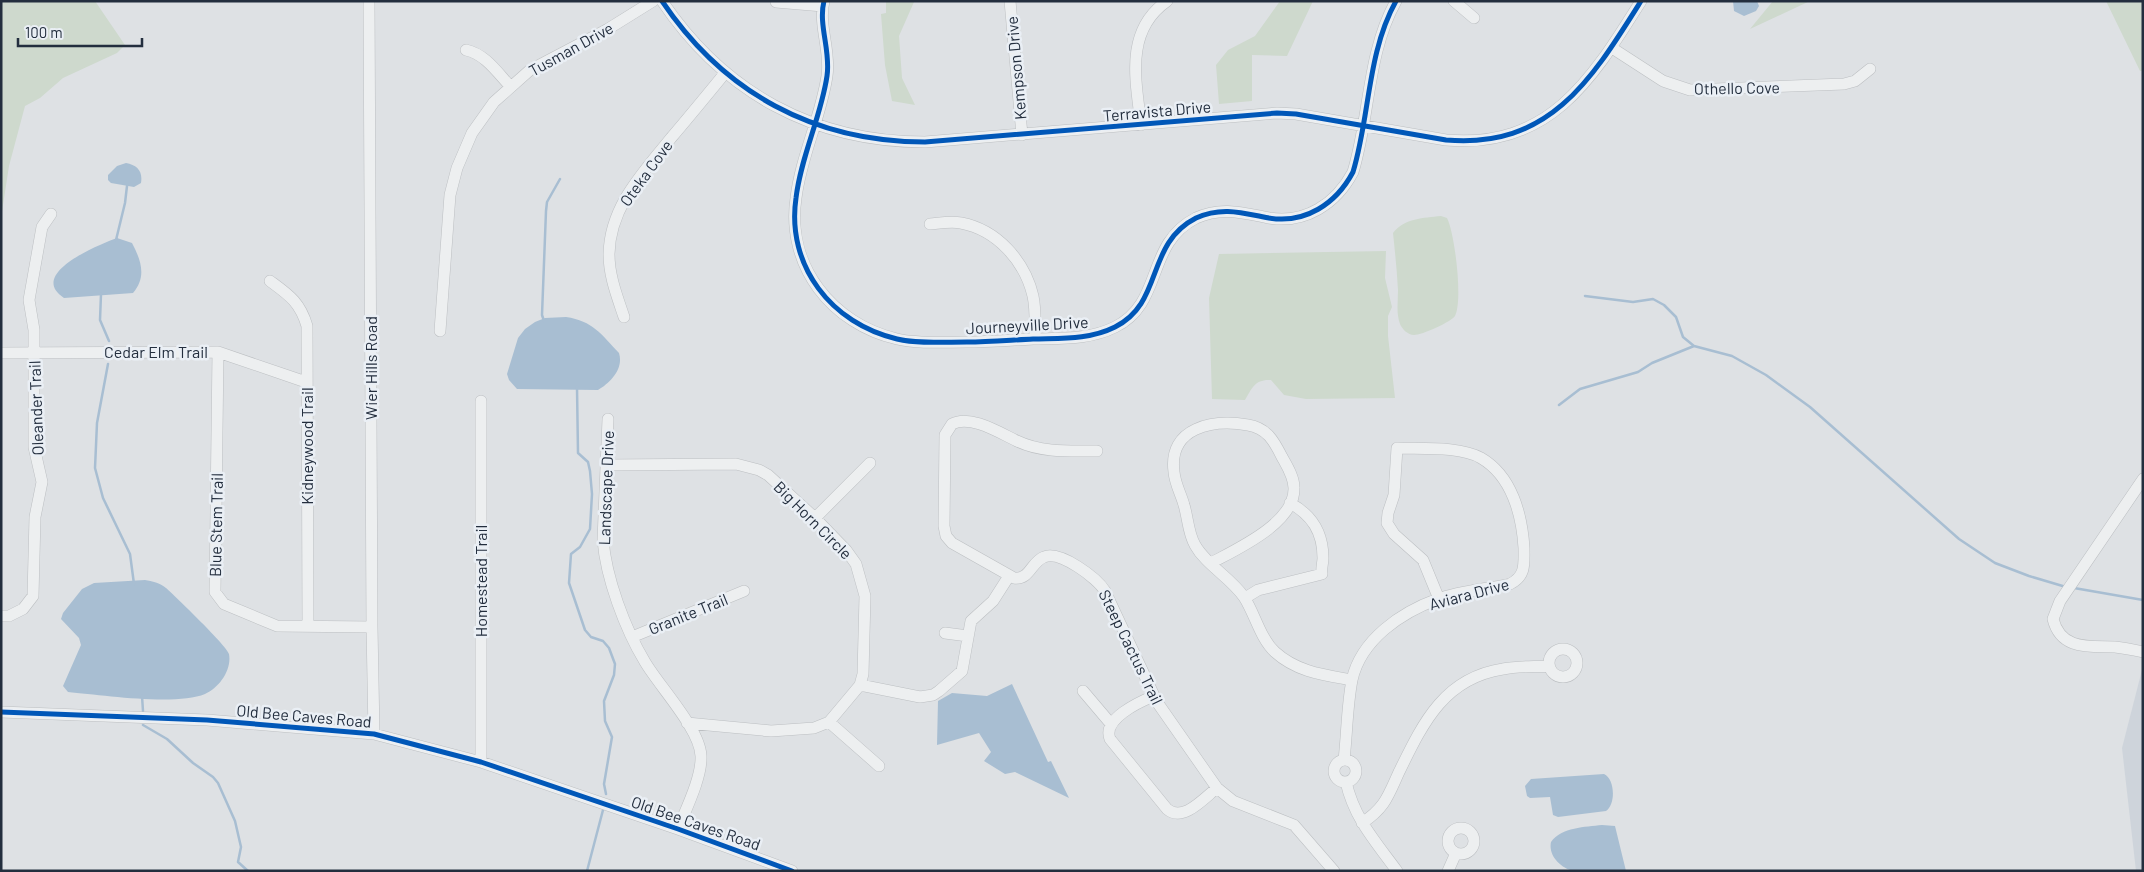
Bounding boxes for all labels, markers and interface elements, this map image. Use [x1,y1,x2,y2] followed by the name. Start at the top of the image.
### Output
[18,15,141,47] scale bar
[1002,15,1029,121] street label: Kempson Drive
[525,18,616,80] street label: Tusman Drive
[25,23,63,41] text: 100 m
[1694,77,1780,98] street label: Othello Cove
[1102,96,1212,125] street label: Terravista Drive
[615,136,676,210] street label: Oteka Cove
[965,312,1089,337] street label: Journeyville Drive
[361,316,380,420] street label: Wier Hills Road
[104,342,208,361] street label: Cedar Elm Trail
[24,360,47,456] street label: Oleander Trail
[297,387,316,505] street label: Kidneywood Trail
[594,430,617,546] street label: Landscape Drive
[205,473,226,577] street label: Blue Stem Trail
[770,477,856,563] street label: Big Horn Circle
[471,525,490,637] street label: Homestead Trail
[1427,574,1511,613] street label: Aviara Drive
[1095,586,1167,707] street label: Steep Cactus Trail
[645,589,730,638] street label: Granite Trail
[236,700,372,731] street label: Old Bee Caves Road
[629,791,763,854] street label: Old Bee Caves Road

